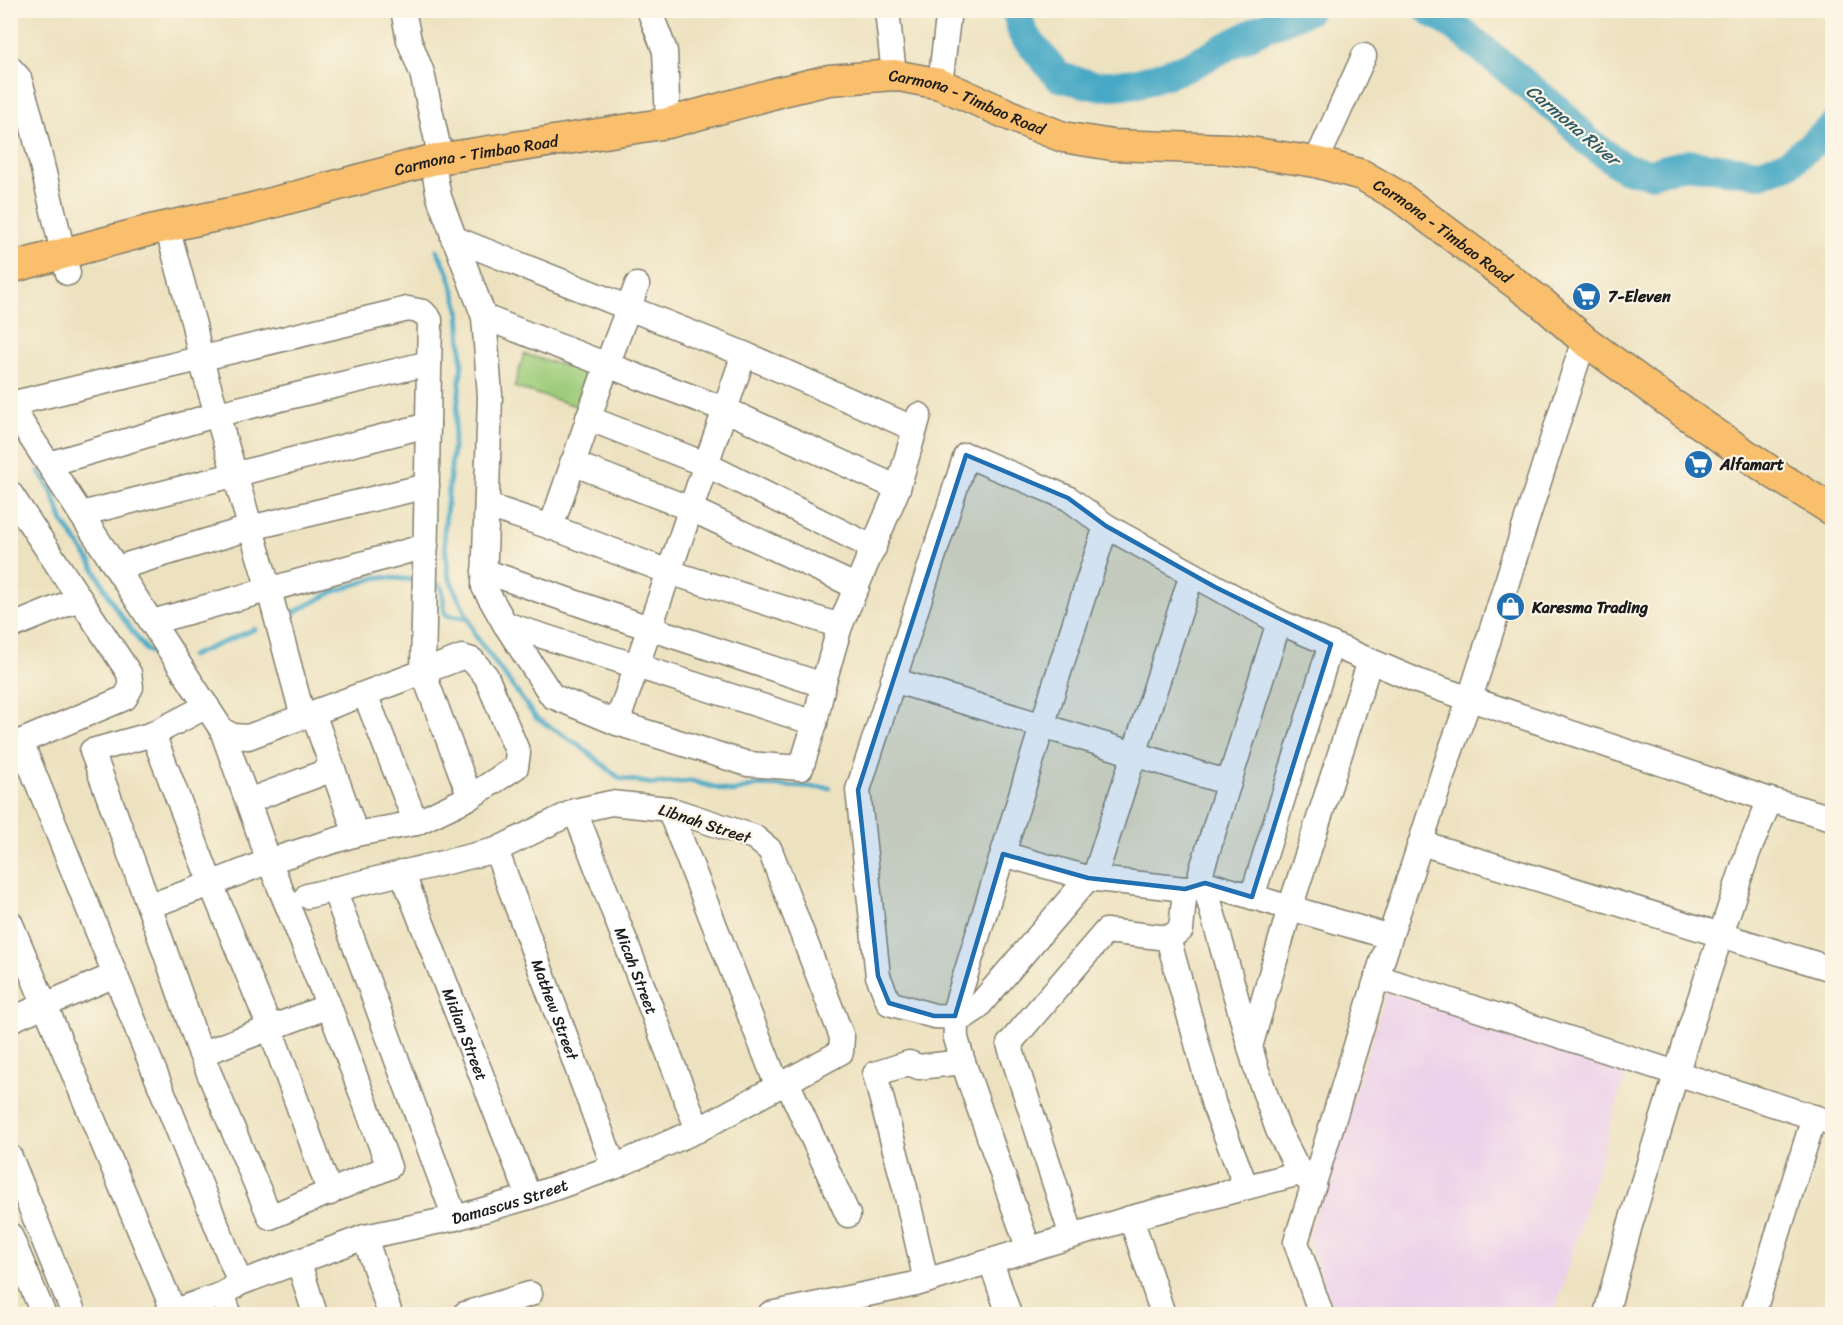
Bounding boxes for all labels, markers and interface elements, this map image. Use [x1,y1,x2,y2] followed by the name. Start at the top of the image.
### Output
[887,61,1051,144] street label: Carmona - Timbao Road
[1519,76,1630,177] water label: Carmona River
[391,126,562,185] street label: Carmona - Timbao Road
[1368,170,1520,292] street label: Carmona - Timbao Road
[1571,280,1603,312] supermarket icon: 7-Eleven
[1608,282,1671,311] place label: 7-Eleven
[1683,448,1715,480] supermarket icon: Alfamart
[1719,450,1784,479] place label: Alfamart
[1495,591,1527,623] shop icon: Karesma Trading
[1531,593,1649,622] place label: Karesma Trading
[655,795,755,852] street label: Libnah Street
[606,923,666,1019] street label: Micah Street
[523,955,587,1065] street label: Mathew Street
[434,983,496,1085] street label: Midian Street
[448,1170,572,1233] street label: Damascus Street

